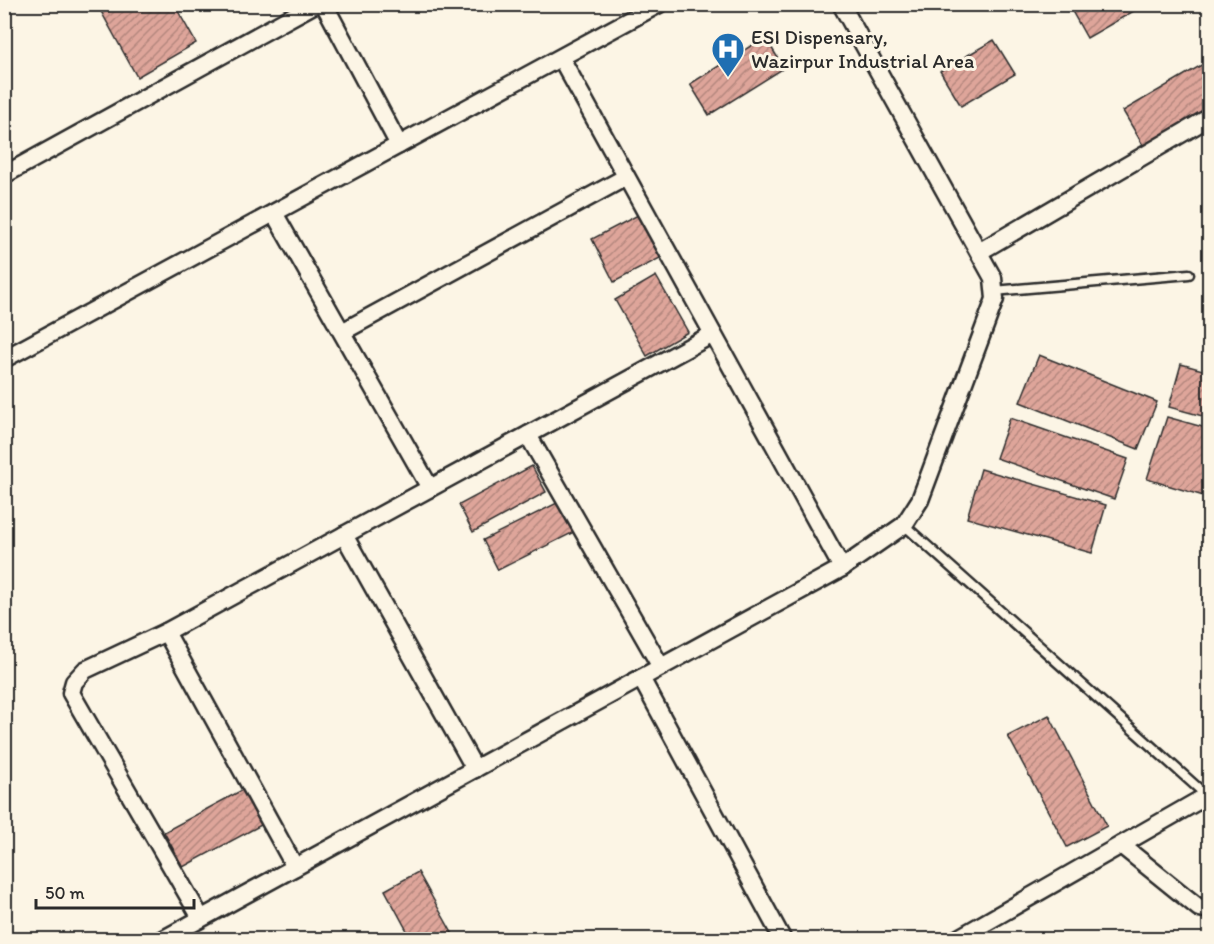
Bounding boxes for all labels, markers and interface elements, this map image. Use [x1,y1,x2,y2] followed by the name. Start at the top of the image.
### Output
[751,24,974,73] place label: ESI Dispensary, Wazirpur Industrial Area
[710,31,746,78] hospital icon: ESI Dispensary, Wazirpur Industrial Area
[36,872,194,910] scale bar
[45,882,85,904] text: 50 m

